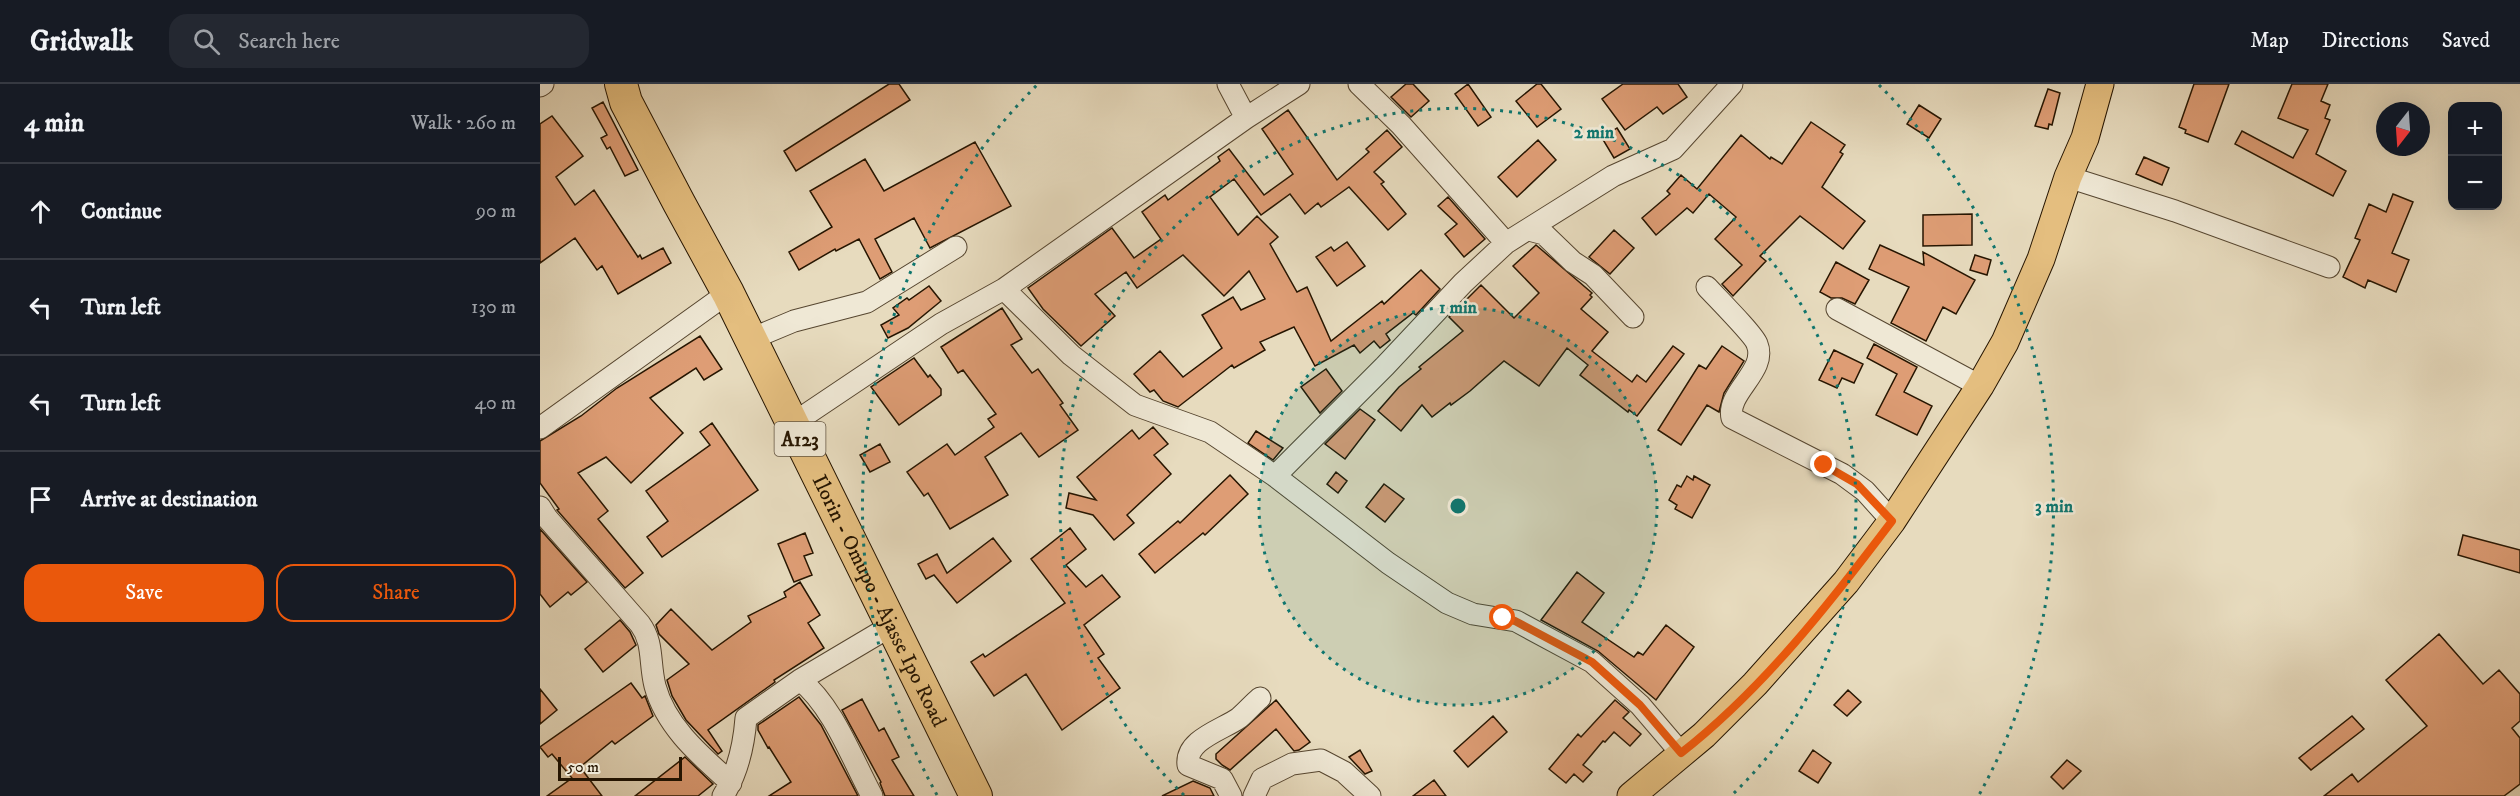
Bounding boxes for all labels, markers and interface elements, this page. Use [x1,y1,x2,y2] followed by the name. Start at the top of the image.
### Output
[169,14,589,68] search box
[30,24,133,59] text: Gridwalk
[190,25,223,58] icon: search
[238,28,340,55] text: Search here
[2250,28,2289,54] text: Map
[2322,28,2409,54] text: Directions
[2442,28,2490,54] text: Saved
[2376,102,2430,156] north arrow
[2448,102,2502,210] map controls
[2448,102,2502,156] button: +
[24,107,84,140] text: 4 min
[411,111,516,136] text: Walk · 260 m
[1574,122,1615,144] text: 2 min
[2448,156,2502,210] button: −
[24,195,57,228] icon: ahead
[81,198,162,225] text: Continue
[476,199,516,224] text: 90 m
[24,291,57,324] icon: left
[81,294,161,321] text: Turn left
[471,295,516,320] text: 130 m
[1439,297,1478,319] text: 1 min
[24,387,57,420] icon: left
[81,390,161,417] text: Turn left
[474,391,516,416] text: 40 m
[774,422,826,456] road number: A123
[1810,451,1836,477] route end
[806,471,952,732] street label: Ilorin - Omupo - Ajasse Ipo Road
[24,483,57,516] icon: arrive
[81,486,258,513] text: Arrive at destination
[1448,496,1468,516] centre of rings
[2035,496,2074,518] text: 3 min
[24,564,264,622] button: Save
[276,564,516,622] button: Share
[1489,604,1515,630] route start
[558,754,682,782] scale bar
[567,757,599,777] text: 50 m

